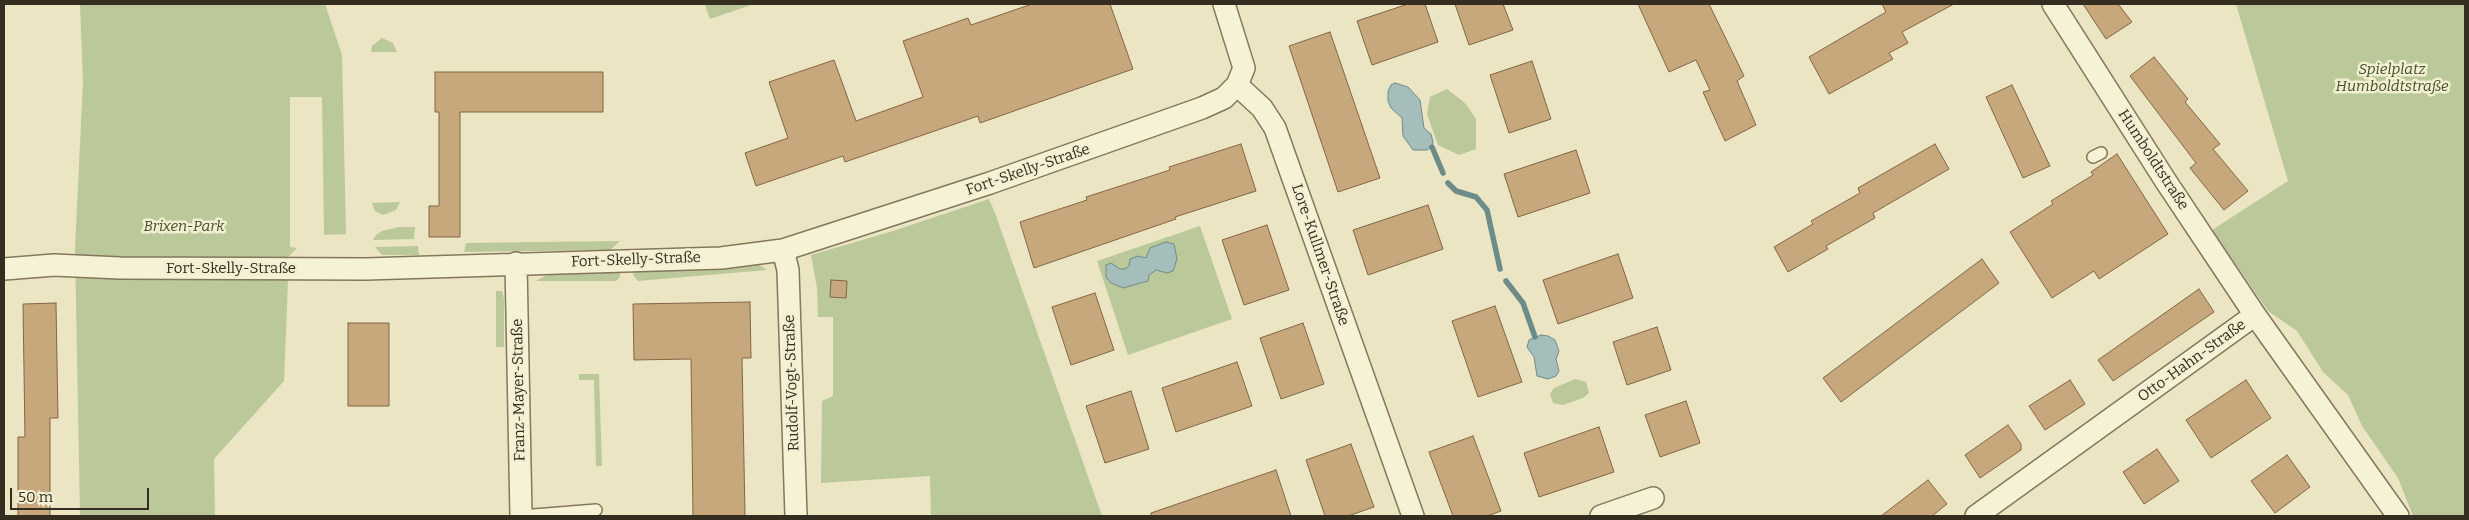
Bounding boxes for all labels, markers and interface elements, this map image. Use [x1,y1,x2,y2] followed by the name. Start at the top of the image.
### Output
[2335,61,2449,96] park label: Spielplatz Humboldtstraße
[2114,106,2192,214] street label: Humboldtstraße
[964,140,1092,200] street label: Fort-Skelly-Straße
[1287,182,1353,328] street label: Lore-Kullmer-Straße
[144,218,224,236] park label: Brixen-Park
[571,249,701,271] street label: Fort-Skelly-Straße
[166,260,296,278] street label: Fort-Skelly-Straße
[781,314,803,452] street label: Rudolf-Vogt-Straße
[2134,316,2250,406] street label: Otto-Hahn-Straße
[509,318,529,462] street label: Franz-Mayer-Straße
[12,478,151,510] scale bar
[18,488,53,506] text: 50 m

